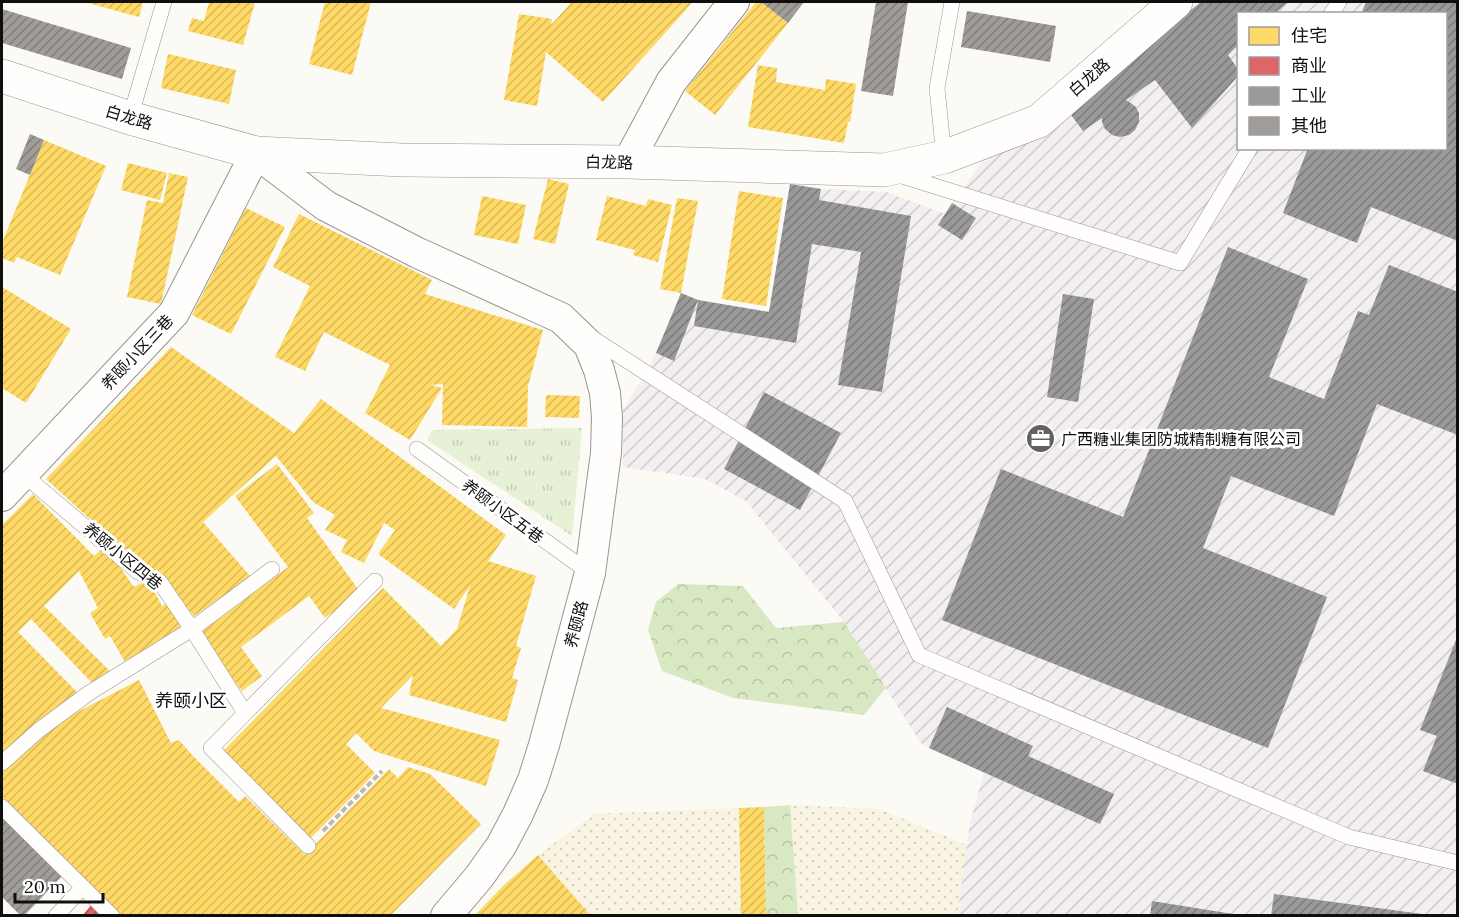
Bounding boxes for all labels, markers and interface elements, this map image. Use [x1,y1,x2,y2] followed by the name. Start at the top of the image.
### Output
[1237,12,1447,150] legend
[1291,24,1327,47] text: 住宅
[1064,54,1114,100] street label: 白龙路
[1291,54,1327,77] text: 商业
[1291,84,1327,107] text: 工业
[103,100,155,134] street label: 白龙路
[1291,114,1327,137] text: 其他
[585,152,633,172] street label: 白龙路
[97,310,177,394] street label: 养颐小区三巷
[1024,423,1056,455] office icon: 广西糖业集团防城精制糖有限公司
[1061,429,1301,449] place label: 广西糖业集团防城精制糖有限公司
[458,475,548,547] street label: 养颐小区五巷
[79,518,167,594] street label: 养颐小区四巷
[560,598,592,650] street label: 养颐路
[155,689,227,712] district label: 养颐小区
[15,866,104,904] scale bar
[24,875,66,898] text: 20 m

